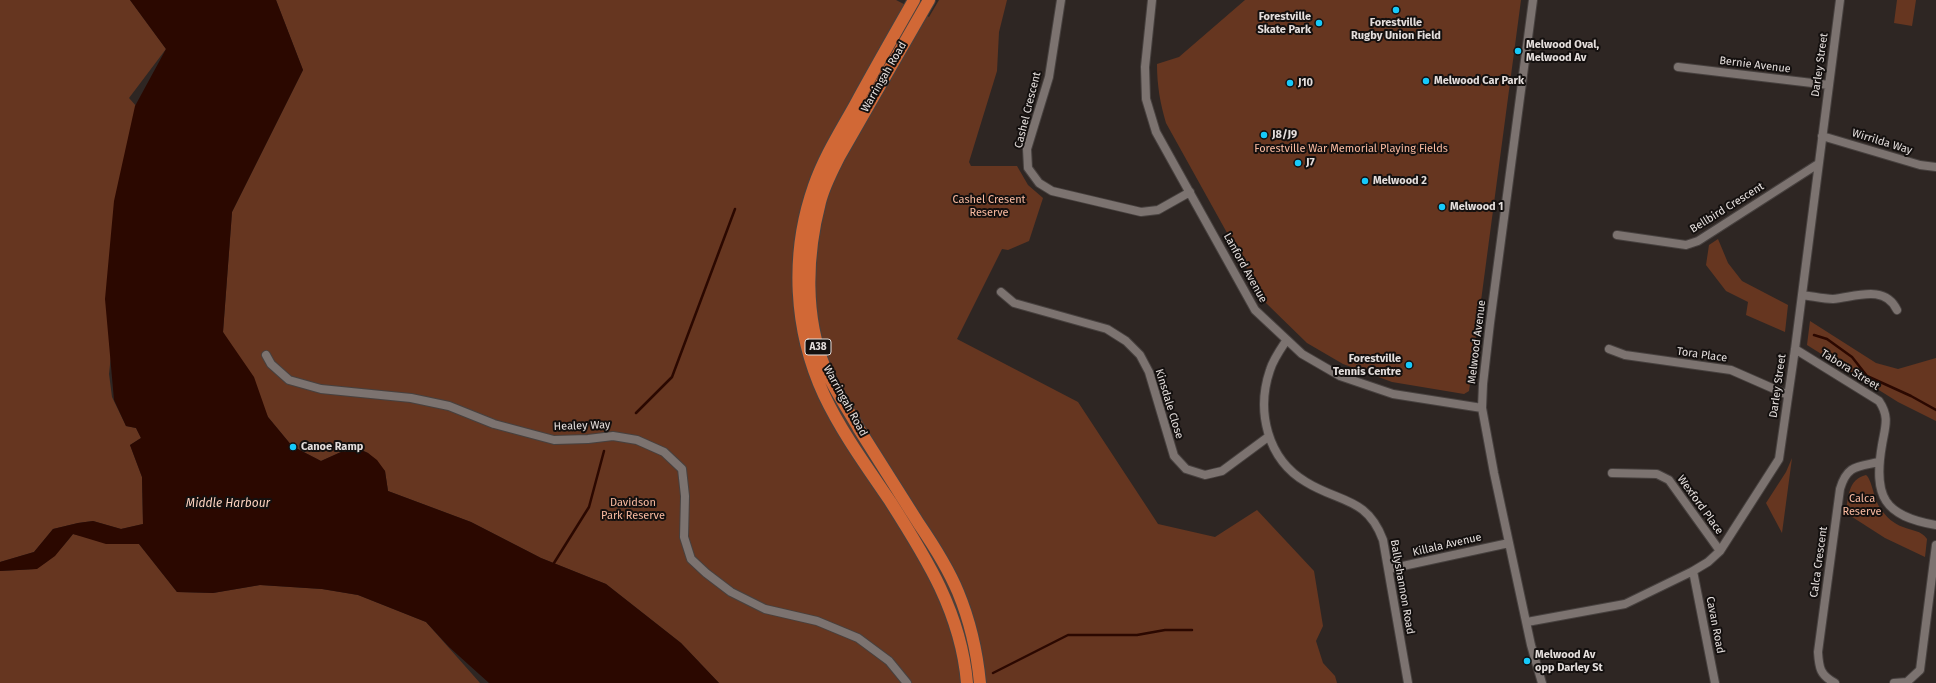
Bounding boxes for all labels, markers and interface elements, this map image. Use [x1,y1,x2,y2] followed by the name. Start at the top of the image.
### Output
[1391,5,1401,15] marker: Forestville Rugby Union Field
[1258,10,1311,36] place label: Forestville Skate Park
[1351,16,1441,42] place label: Forestville Rugby Union Field
[1314,18,1324,28] marker: Forestville Skate Park
[1809,32,1831,98] street label: Darley Street
[1526,38,1599,64] place label: Melwood Oval, Melwood Av
[859,39,909,115] street label: Warringah Road
[1513,46,1523,56] marker: Melwood Oval, Melwood Av
[1719,54,1791,76] street label: Bernie Avenue
[1012,70,1044,150] street label: Cashel Crescent
[1434,74,1524,88] place label: Melwood Car Park
[1298,76,1313,90] place label: J10
[1421,76,1431,86] marker: Melwood Car Park
[1285,78,1295,88] marker: J10
[1850,127,1914,157] street label: Wirrilda Way
[1272,128,1297,142] place label: J8/J9
[1259,130,1269,140] marker: J8/J9
[1254,142,1448,156] park label: Forestville War Memorial Playing Fields
[1306,156,1315,170] place label: J7
[1293,158,1303,168] marker: J7
[1373,174,1427,188] place label: Melwood 2
[1360,176,1370,186] marker: Melwood 2
[1688,180,1766,236] street label: Bellbird Crescent
[952,193,1026,219] park label: Cashel Cresent Reserve
[1450,200,1503,214] place label: Melwood 1
[1437,202,1447,212] marker: Melwood 1
[1220,231,1270,305] street label: Lanford Avenue
[1465,299,1489,385] street label: Melwood Avenue
[805,339,831,355] road number: A38
[1676,345,1728,365] street label: Tora Place
[1818,347,1882,393] street label: Tabora Street
[1333,352,1401,378] place label: Forestville Tennis Centre
[1767,353,1789,419] street label: Darley Street
[1404,360,1414,370] marker: Forestville Tennis Centre
[820,363,870,439] street label: Warringah Road
[1152,367,1186,441] street label: Kinsdale Close
[553,418,611,434] street label: Healey Way
[301,440,363,454] place label: Canoe Ramp
[288,442,298,452] marker: Canoe Ramp
[1674,473,1726,537] street label: Wexford Place
[1842,492,1882,518] park label: Calca Reserve
[601,496,665,522] park label: Davidson Park Reserve
[186,497,270,511] water label: Middle Harbour
[1807,526,1831,598] street label: Calca Crescent
[1411,531,1483,559] street label: Killala Avenue
[1387,539,1417,635] street label: Ballyshannon Road
[1703,595,1727,655] street label: Cavan Road
[1535,648,1603,674] place label: Melwood Av opp Darley St
[1522,656,1532,666] marker: Melwood Av opp Darley St

